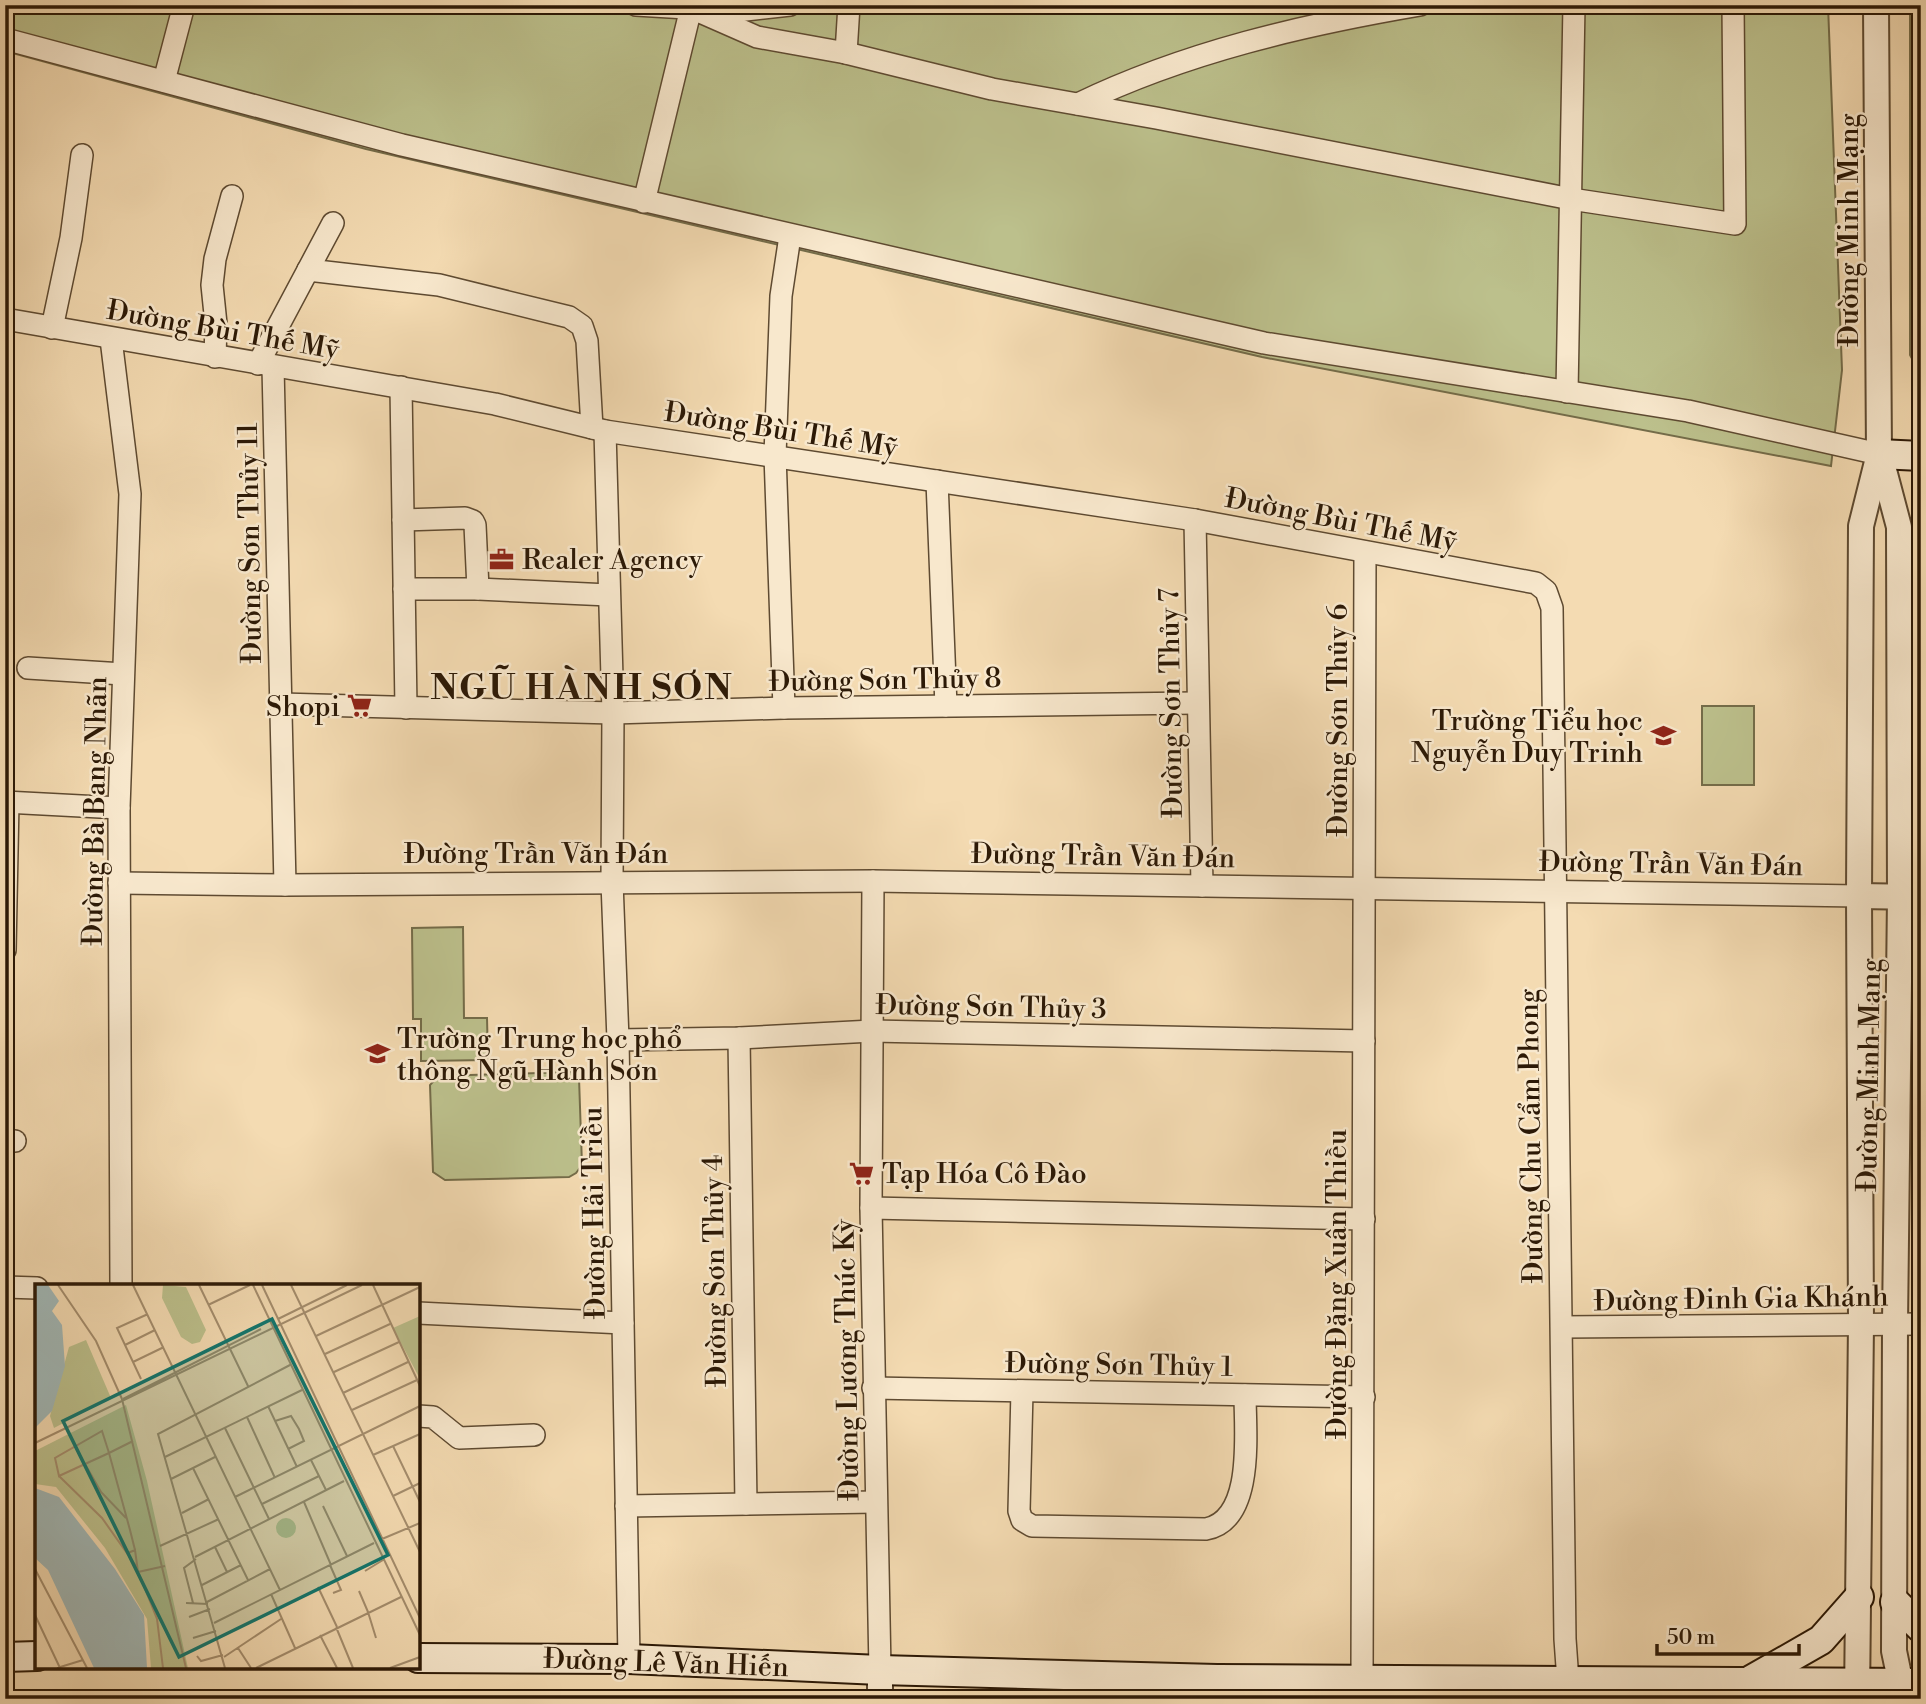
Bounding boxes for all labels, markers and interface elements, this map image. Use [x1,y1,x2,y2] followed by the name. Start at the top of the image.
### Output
[1832,113,1867,347] street label: Đường Minh Mạng
[104,293,342,368] street label: Đường Bùi Thế Mỹ
[662,395,900,466] street label: Đường Bùi Thế Mỹ
[231,422,270,664] street label: Đường Sơn Thủy 11
[1222,481,1460,560] street label: Đường Bùi Thế Mỹ
[522,543,703,578] place label: Realer Agency
[488,545,516,573] office icon: Realer Agency
[1152,588,1191,818] street label: Đường Sơn Thủy 7
[1321,604,1356,836] street label: Đường Sơn Thủy 6
[768,661,1002,700] street label: Đường Sơn Thủy 8
[430,664,734,710] district label: NGŨ HÀNH SƠN
[76,676,115,946] street label: Đường Bà Bang Nhãn
[266,690,340,725] place label: Shopi
[346,692,374,720] supermarket icon: Shopi
[1411,704,1643,771] place label: Trường Tiểu học Nguyễn Duy Trinh
[1649,722,1677,750] school or university icon: Trường Tiểu học Nguyễn Duy Trinh
[404,837,669,872] street label: Đường Trần Văn Đán
[970,837,1236,876] street label: Đường Trần Văn Đán
[1538,845,1804,884] street label: Đường Trần Văn Đán
[1850,957,1889,1192] street label: Đường Minh Mạng
[875,988,1107,1027] street label: Đường Sơn Thủy 3
[1511,988,1552,1284] street label: Đường Chu Cẩm Phong
[397,1022,682,1089] place label: Trường Trung học phổ thông Ngũ Hành Sơn
[363,1040,391,1068] school or university icon: Trường Trung học phổ thông Ngũ Hành Sơn
[575,1106,614,1320] street label: Đường Hải Triều
[1320,1129,1355,1439] street label: Đường Đặng Xuân Thiều
[696,1154,735,1388] street label: Đường Sơn Thủy 4
[882,1157,1087,1192] place label: Tạp Hóa Cô Đào
[848,1159,876,1187] supermarket icon: Tạp Hóa Cô Đào
[828,1218,867,1501] street label: Đường Lương Thúc Kỳ
[1593,1279,1889,1320] street label: Đường Đinh Gia Khánh
[35,1284,420,1669] inset map
[1005,1346,1233,1385] street label: Đường Sơn Thủy 1
[1657,1613,1798,1657] scale bar
[1667,1625,1715,1651] text: 50 m
[543,1642,790,1685] street label: Đường Lê Văn Hiến

